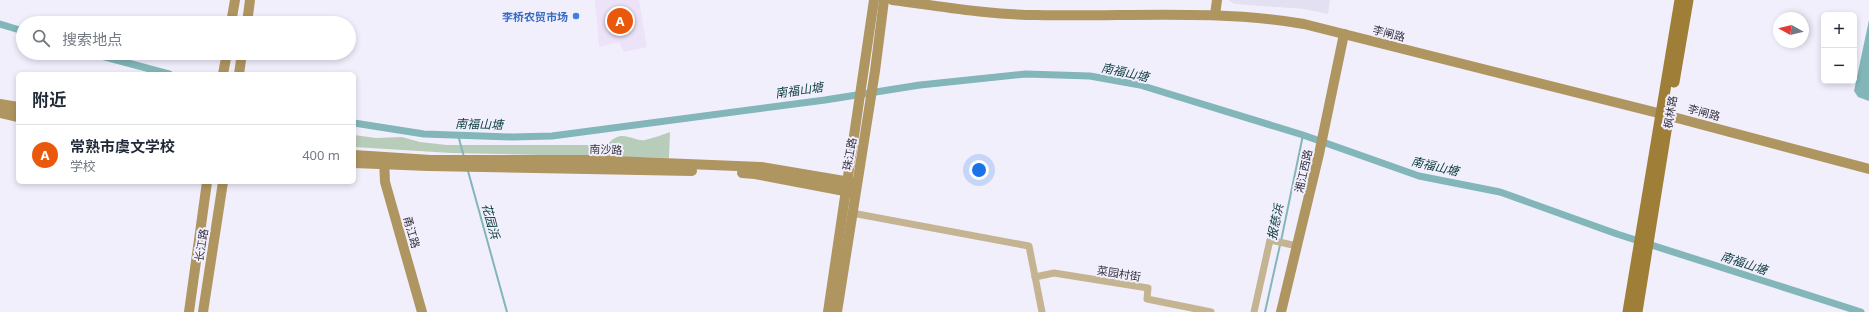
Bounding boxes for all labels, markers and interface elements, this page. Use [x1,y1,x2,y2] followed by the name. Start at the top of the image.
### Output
[607,6,633,36] pin: A
[502,9,568,24] place label: 李桥农贸市场
[571,11,581,21] marker: 李桥农贸市场
[1773,12,1809,48] north arrow
[1821,12,1857,84] map controls
[1821,12,1857,48] button: +
[16,16,356,60] search box
[1371,22,1407,44] street label: 李闸路
[30,27,52,49] icon: search
[62,29,122,49] text: 搜索地点
[1821,48,1857,84] button: −
[1100,59,1152,86] water label: 南福山塘
[774,78,826,102] water label: 南福山塘
[32,88,66,111] text: 附近
[1660,95,1680,129] street label: 枫林路
[1686,100,1722,124] street label: 李闸路
[455,115,505,133] water label: 南福山塘
[70,136,175,156] text: 常熟市虞文学校
[839,136,859,172] street label: 珠江路
[589,141,623,157] street label: 南沙路
[41,146,50,164] text: A
[302,146,340,164] text: 400 m
[1291,148,1315,194] street label: 湘江西路
[1410,152,1462,180] water label: 南福山塘
[70,157,96,175] text: 学校
[969,160,989,180] your location
[478,201,504,242] water label: 花园浜
[1263,202,1287,241] water label: 报慈浜
[400,214,424,250] street label: 甬江路
[191,228,211,262] street label: 长江路
[1719,247,1771,279] water label: 南福山塘
[1096,262,1142,284] street label: 菜园村街

